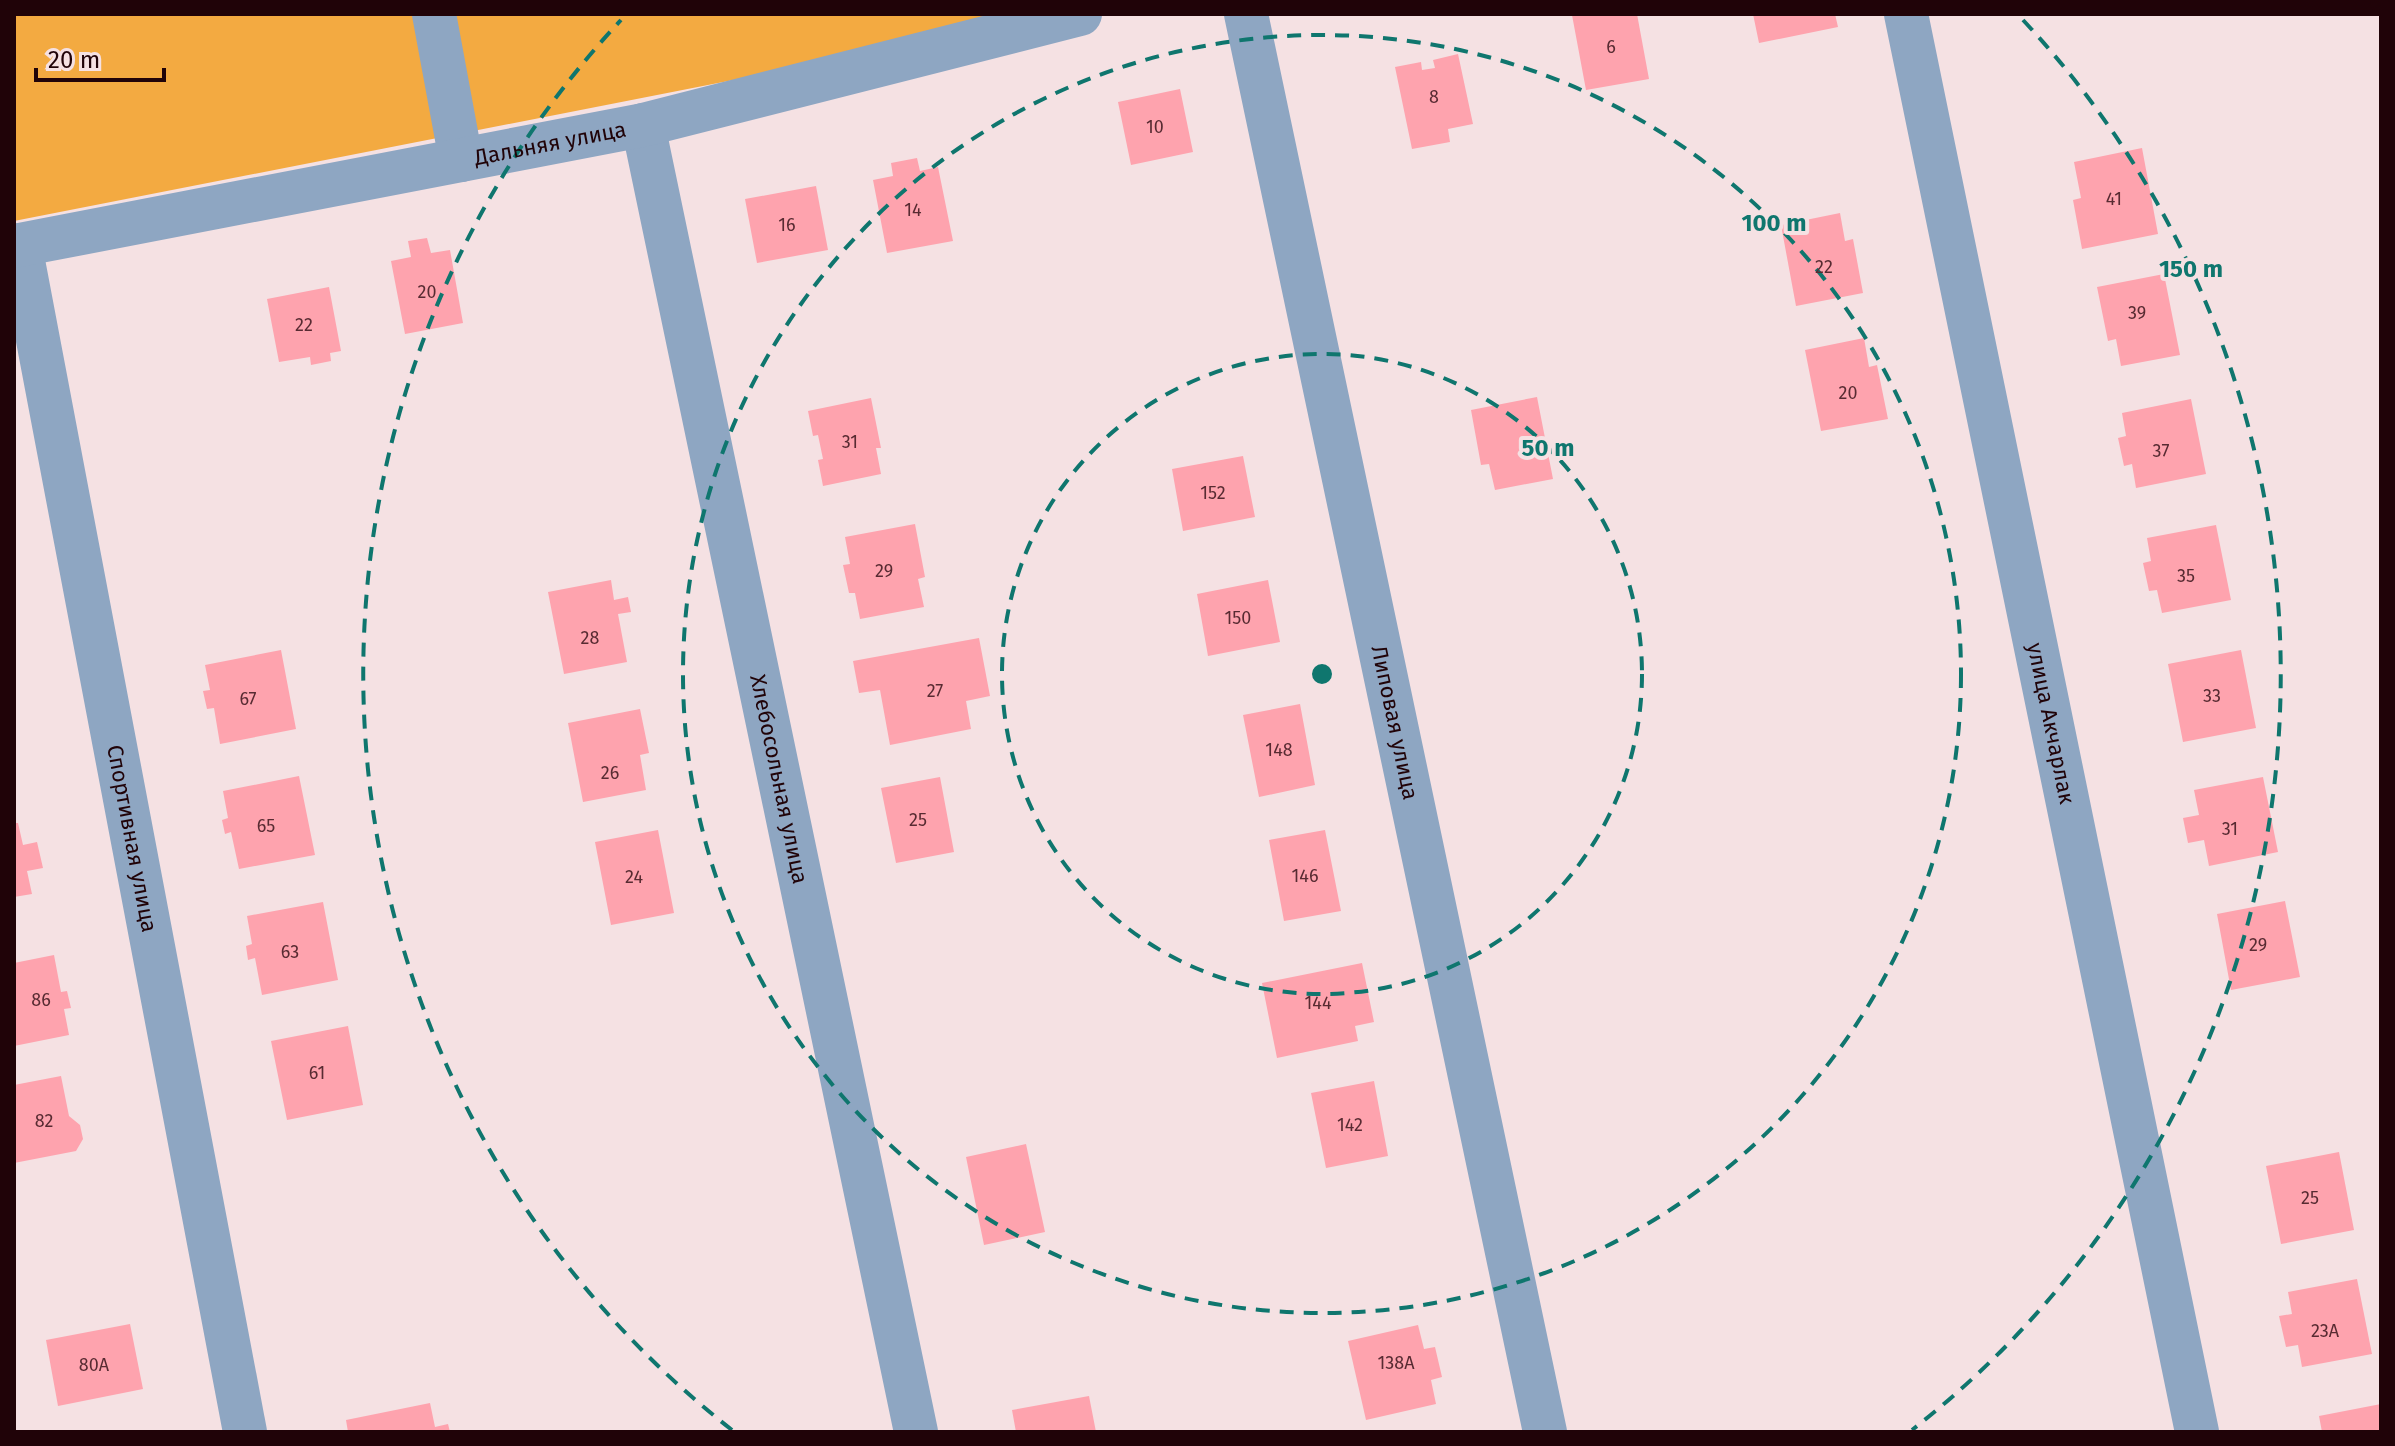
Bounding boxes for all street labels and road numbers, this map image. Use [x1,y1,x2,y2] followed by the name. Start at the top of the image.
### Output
[471,116,628,171] street label: Дальняя улица
[2021,640,2081,807] street label: улица Акчарлак
[1365,643,1424,802] street label: Липовая улица
[744,672,814,886] street label: Хлебосольная улица
[101,743,163,935] street label: Спортивная улица

